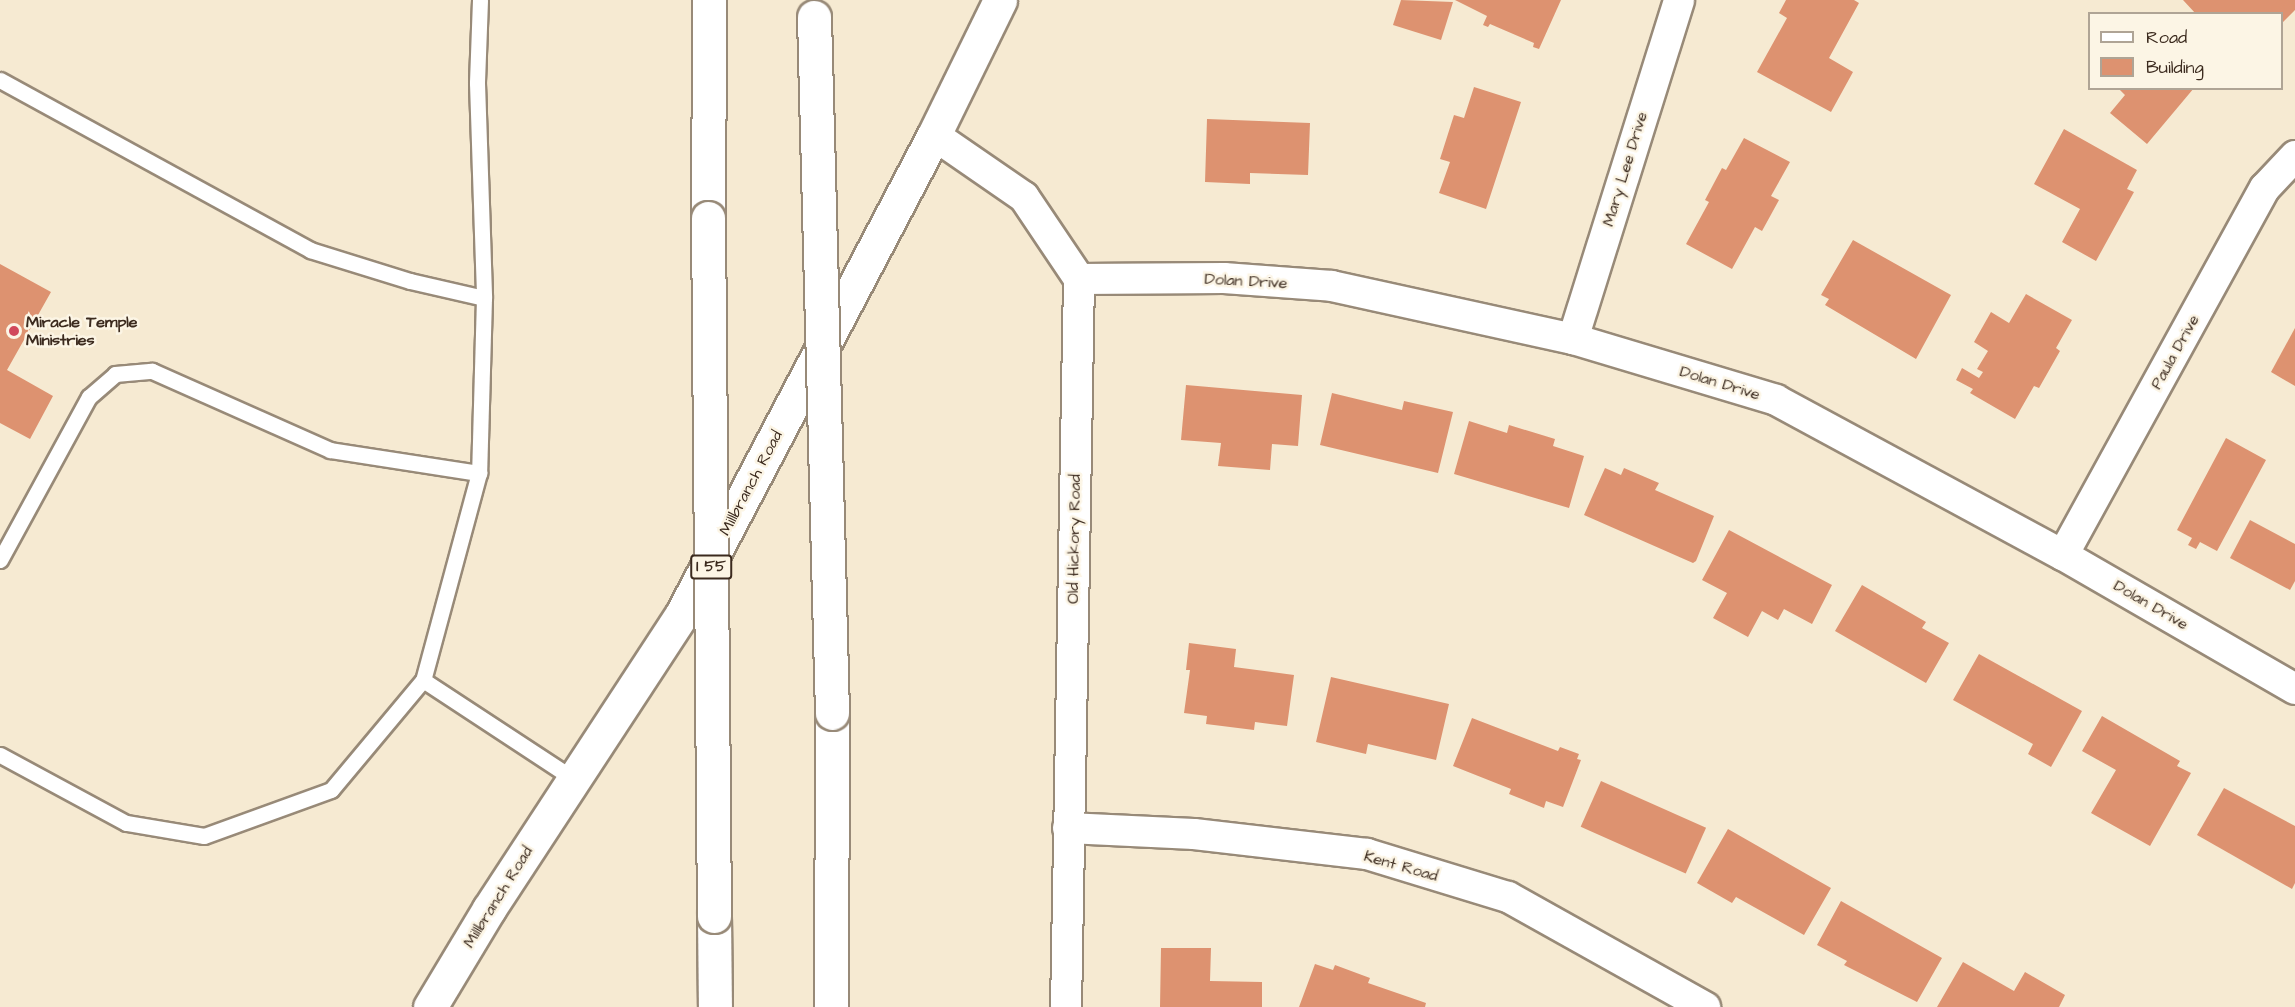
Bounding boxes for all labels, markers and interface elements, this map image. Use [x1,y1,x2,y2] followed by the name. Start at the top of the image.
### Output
[2088,12,2283,90] legend
[2146,25,2187,50] text: Road
[2146,55,2204,80] text: Building
[1598,109,1652,229] street label: Mary Lee Drive
[1204,269,1288,293] street label: Dolan Drive
[2147,311,2203,393] street label: Paula Drive
[26,312,137,350] place label: Miracle Temple Ministries
[7,324,21,338] marker: Miracle Temple Ministries
[1677,362,1763,404] street label: Dolan Drive
[715,427,787,539] street label: Millbranch Road
[1063,474,1085,604] street label: Old Hickory Road
[690,555,732,579] road number: I 55
[2110,576,2192,634] street label: Dolan Drive
[459,843,537,951] street label: Millbranch Road
[1362,846,1440,886] street label: Kent Road

